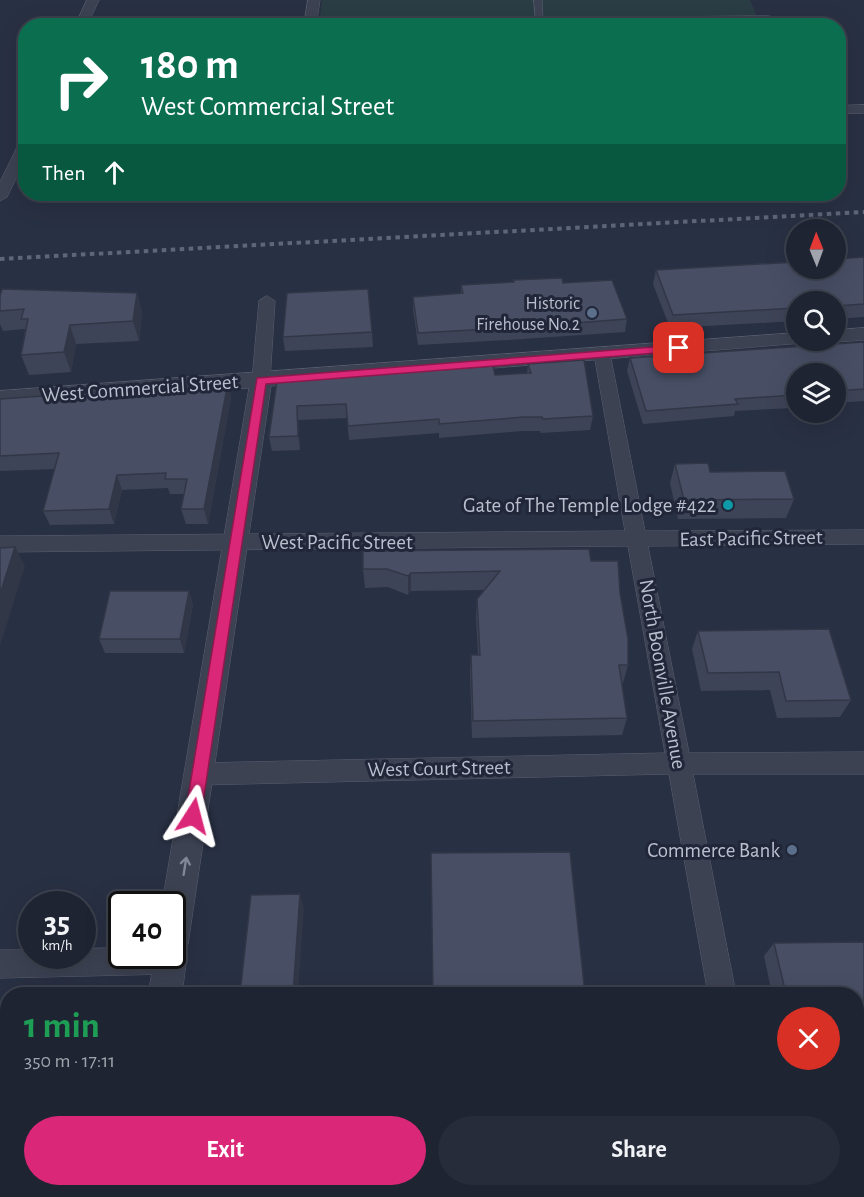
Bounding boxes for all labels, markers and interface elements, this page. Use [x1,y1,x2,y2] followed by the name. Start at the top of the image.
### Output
[42,42,120,120] icon: right
[141,44,239,86] text: 180 m
[141,93,394,120] text: West Commercial Street
[98,156,131,189] icon: ahead
[42,162,86,184] text: Then
[786,219,846,279] north arrow
[786,219,846,423] map controls
[786,291,846,351] button: search
[476,295,580,334] place label: Historic Firehouse No.2
[585,306,599,320] marker: Historic Firehouse No.2
[653,322,704,373] pin
[662,331,695,364] icon: arrive
[786,363,846,423] button: layers
[41,371,239,406] street label: West Commercial Street
[463,495,716,516] place label: Gate of The Temple Lodge #422
[721,498,735,512] marker: Gate of The Temple Lodge #422
[679,527,823,550] street label: East Pacific Street
[261,532,413,553] street label: West Pacific Street
[635,577,690,771] street label: North Boonville Avenue
[367,757,511,780] street label: West Court Street
[161,784,225,848] position arrow
[647,840,780,861] place label: Commerce Bank
[785,843,799,857] marker: Commerce Bank
[179,856,190,876] one-way arrow
[108,891,186,969] speed limit sign: 40
[44,908,70,938] text: 35
[42,938,72,953] text: km/h
[777,1007,840,1070] button: close
[24,1008,100,1044] text: 1 min
[24,1051,115,1071] text: 350 m · 17:11
[24,1116,426,1185] button: Exit
[438,1116,840,1185] button: Share

